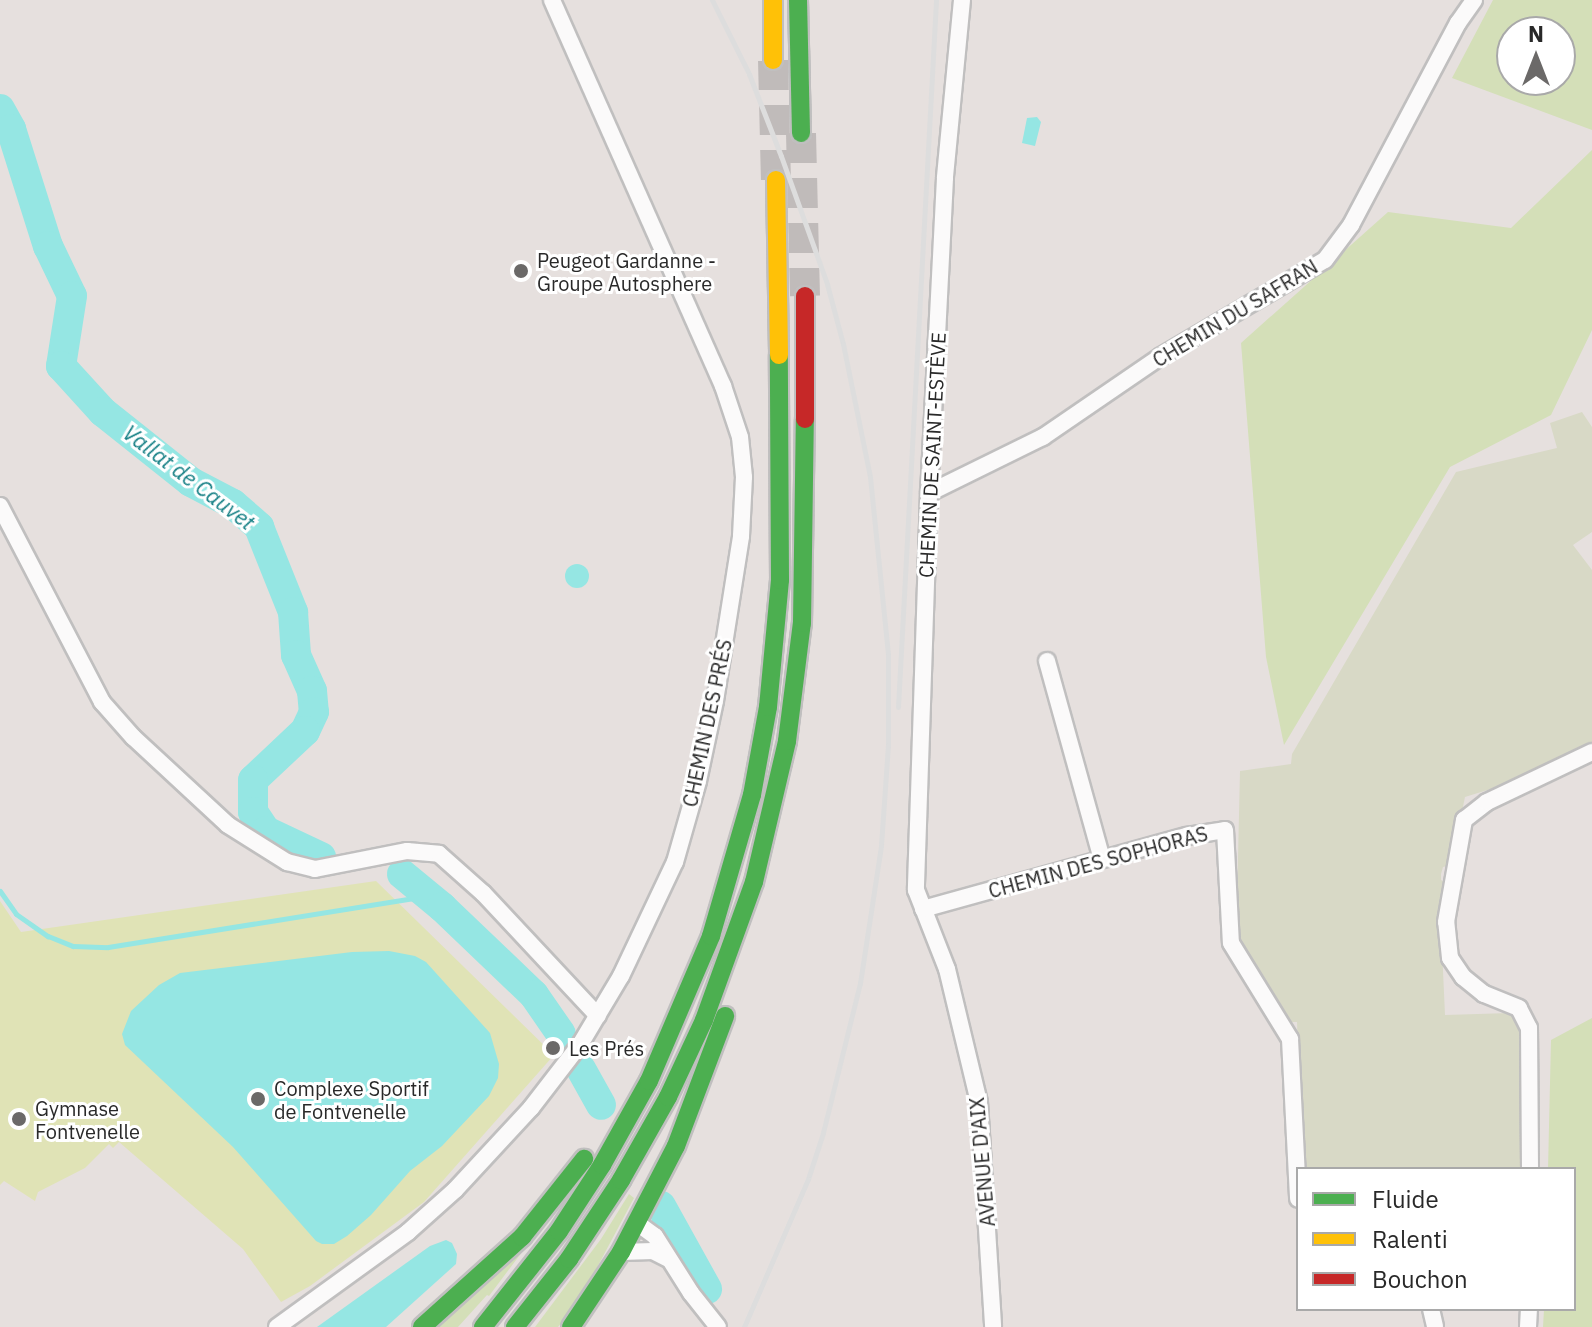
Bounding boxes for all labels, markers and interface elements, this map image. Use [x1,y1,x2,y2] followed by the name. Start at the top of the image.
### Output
[1496,16,1576,96] north arrow
[1528,19,1544,48] text: N
[537,248,716,295] place label: Peugeot Gardanne - Groupe Autosphere
[1148,254,1322,372] street label: CHEMIN DU SAFRAN
[512,262,530,280] marker: Peugeot Gardanne - Groupe Autosphere
[914,332,950,578] street label: CHEMIN DE SAINT-ESTÈVE
[118,419,260,535] water label: Vallat de Cauvet
[677,637,737,809] street label: CHEMIN DES PRÉS
[986,821,1210,903] street label: CHEMIN DES SOPHORAS
[569,1036,644,1060] place label: Les Prés
[544,1039,562,1057] marker: Les Prés
[274,1076,429,1123] place label: Complexe Sportif de Fontvenelle
[249,1090,267,1108] marker: Complexe Sportif de Fontvenelle
[35,1096,140,1143] place label: Gymnase Fontvenelle
[964,1096,1000,1228] street label: AVENUE D'AIX
[10,1110,28,1128] marker: Gymnase Fontvenelle
[1296,1167,1576,1311] legend
[1372,1183,1439,1215] text: Fluide
[1372,1223,1448,1255] text: Ralenti
[1372,1263,1468,1295] text: Bouchon

